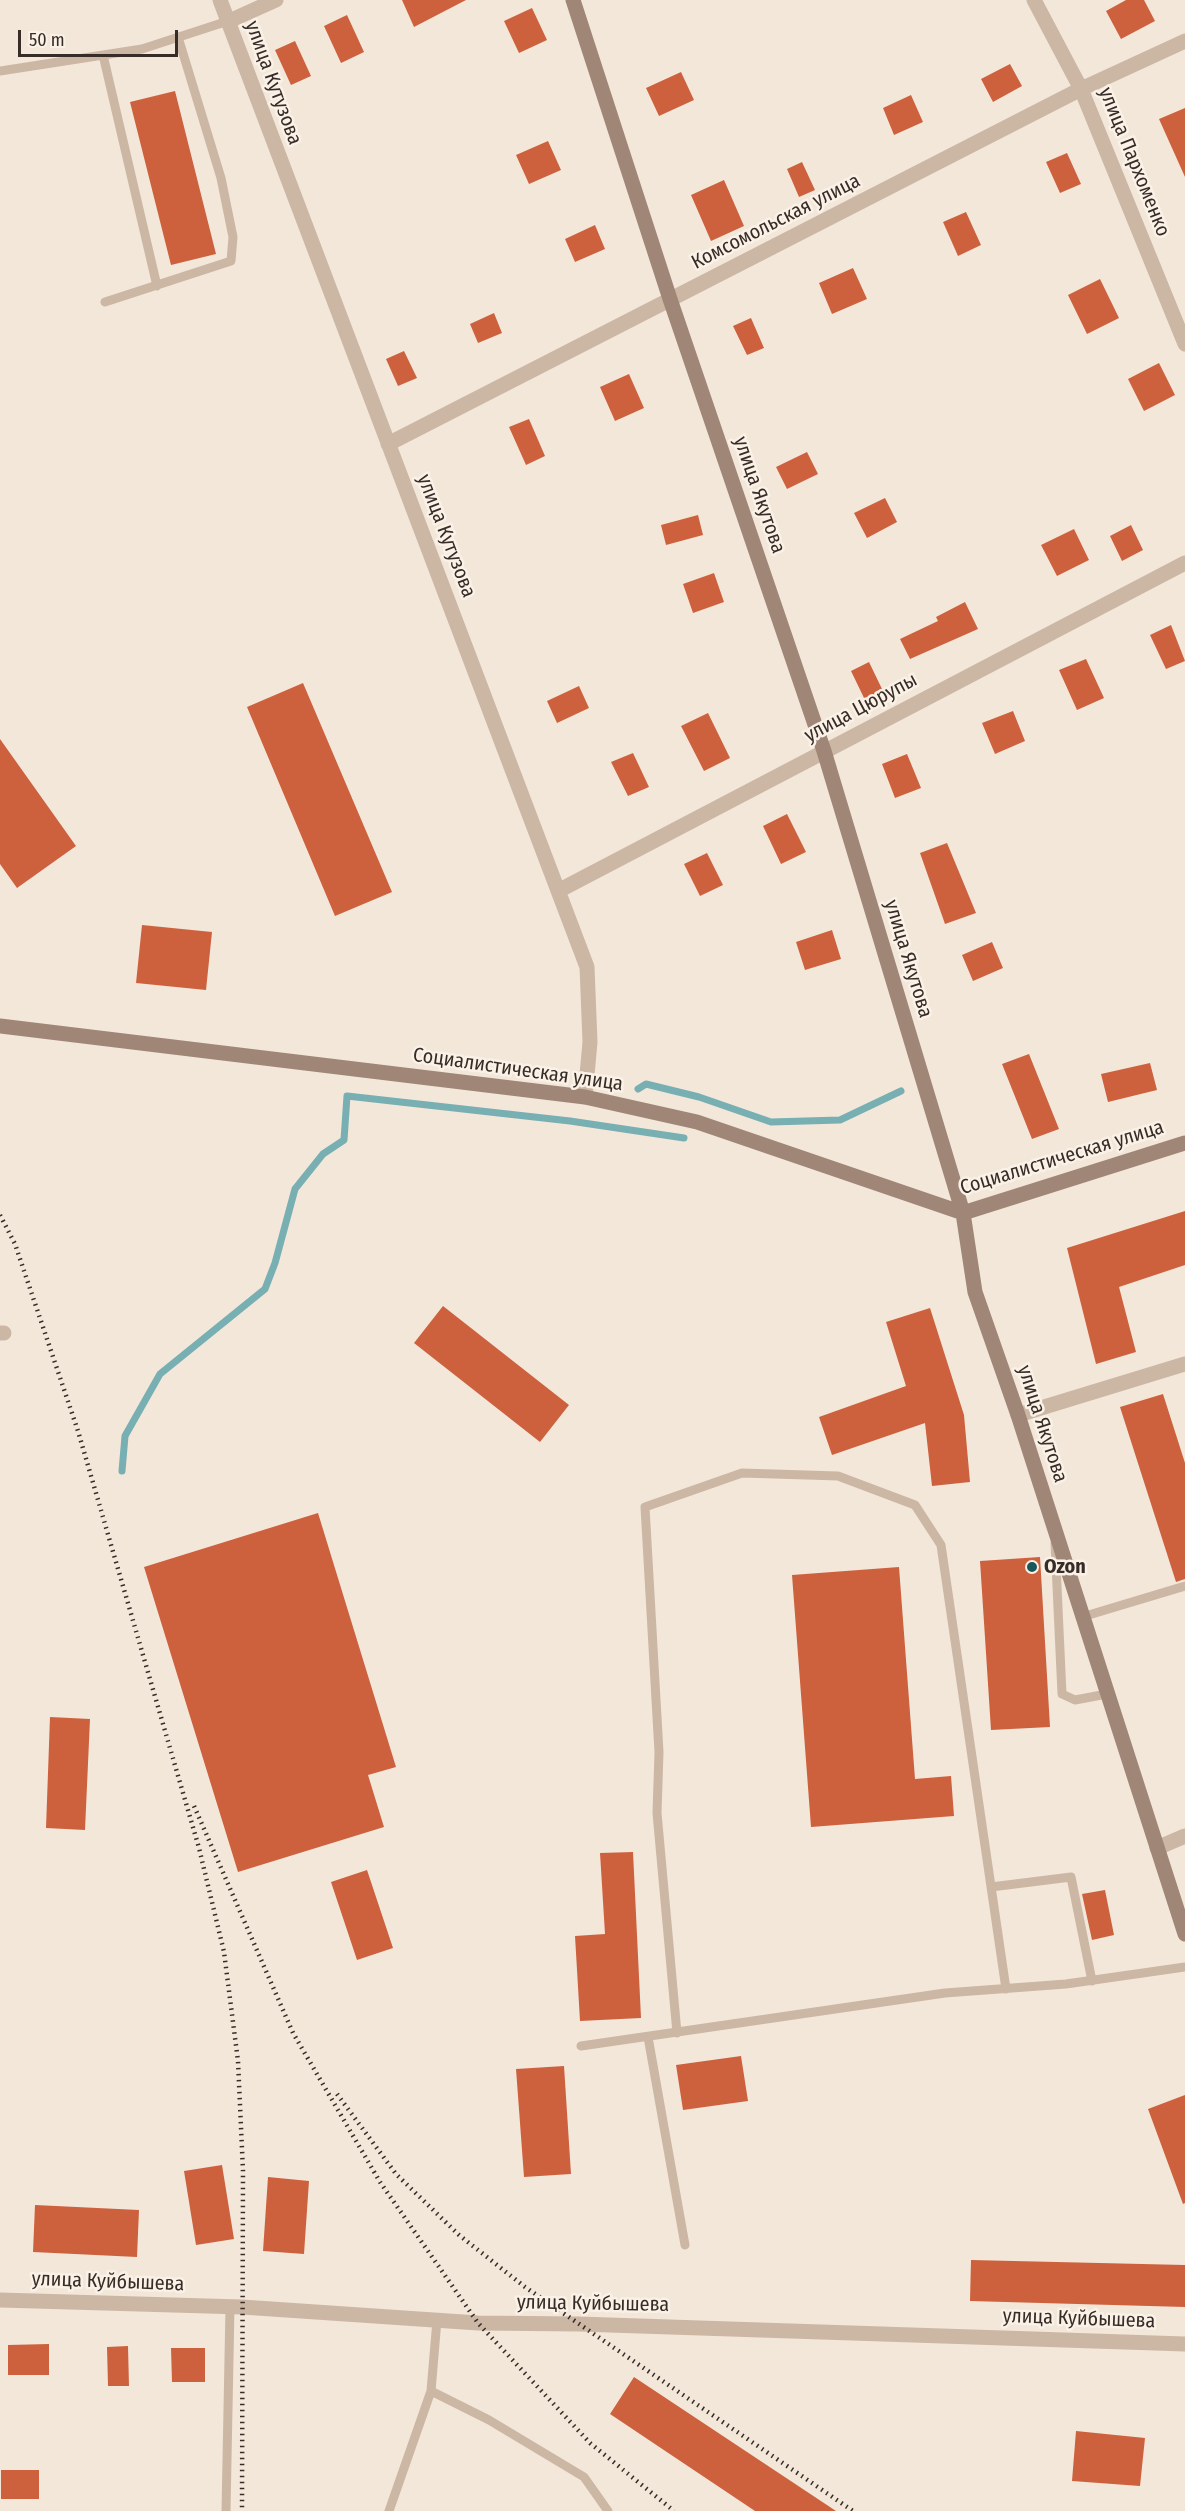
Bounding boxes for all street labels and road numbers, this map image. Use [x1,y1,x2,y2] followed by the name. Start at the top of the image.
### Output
[239,18,307,148] street label: улица Кутузова
[1093,84,1175,240] street label: улица Пархоменко
[688,169,864,275] street label: Комсомольская улица
[728,433,790,557] street label: улица Якутова
[411,471,481,601] street label: улица Кутузова
[800,668,922,748] street label: улица Цюрупы
[879,897,937,1021] street label: улица Якутова
[411,1043,625,1097] street label: Социалистическая улица
[957,1116,1167,1200] street label: Социалистическая улица
[1012,1362,1072,1486] street label: улица Якутова
[31,2267,185,2297] street label: улица Куйбышева
[517,2291,669,2317] street label: улица Куйбышева
[1002,2304,1156,2334] street label: улица Куйбышева

